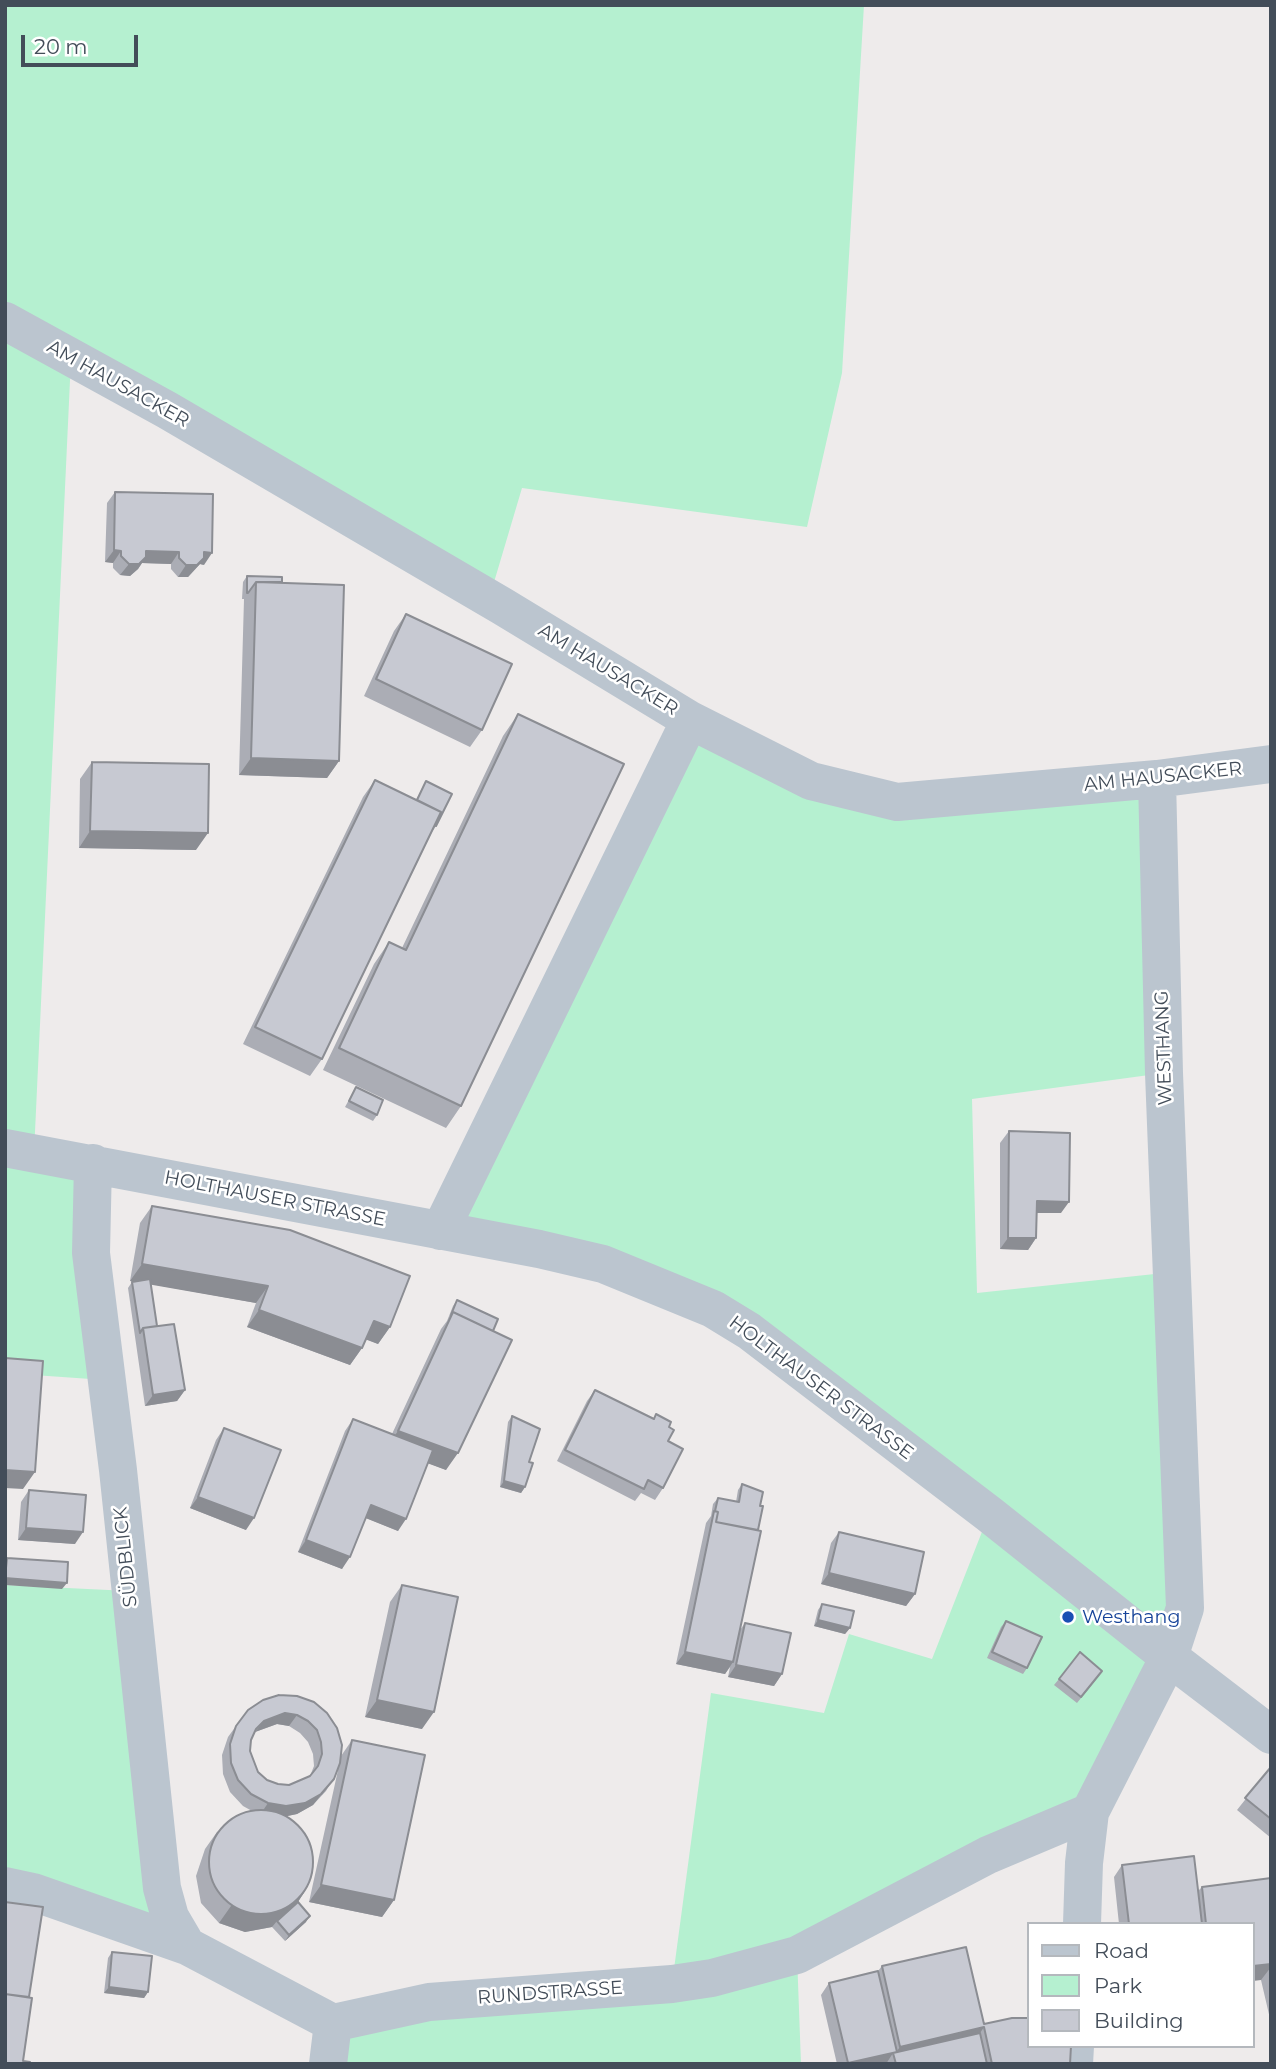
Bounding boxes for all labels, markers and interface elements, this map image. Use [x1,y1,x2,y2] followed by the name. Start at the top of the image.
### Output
[24,21,142,65] scale bar
[34,34,88,59] text: 20 m
[43,335,193,433] street label: AM HAUSACKER
[534,619,682,721] street label: AM HAUSACKER
[1083,757,1243,797] street label: AM HAUSACKER
[1151,990,1177,1106] street label: WESTHANG
[162,1166,388,1232] street label: HOLTHAUSER STRASSE
[724,1311,918,1465] street label: HOLTHAUSER STRASSE
[109,1506,143,1608] street label: SÜDBLICK
[1082,1606,1180,1628] place label: Westhang
[1060,1609,1076,1625] marker: Westhang
[1028,1922,1255,2048] legend
[1094,1938,1149,1963] text: Road
[1094,1973,1142,1998] text: Park
[476,1977,624,2009] street label: RUNDSTRASSE
[1094,2008,1184,2033] text: Building

